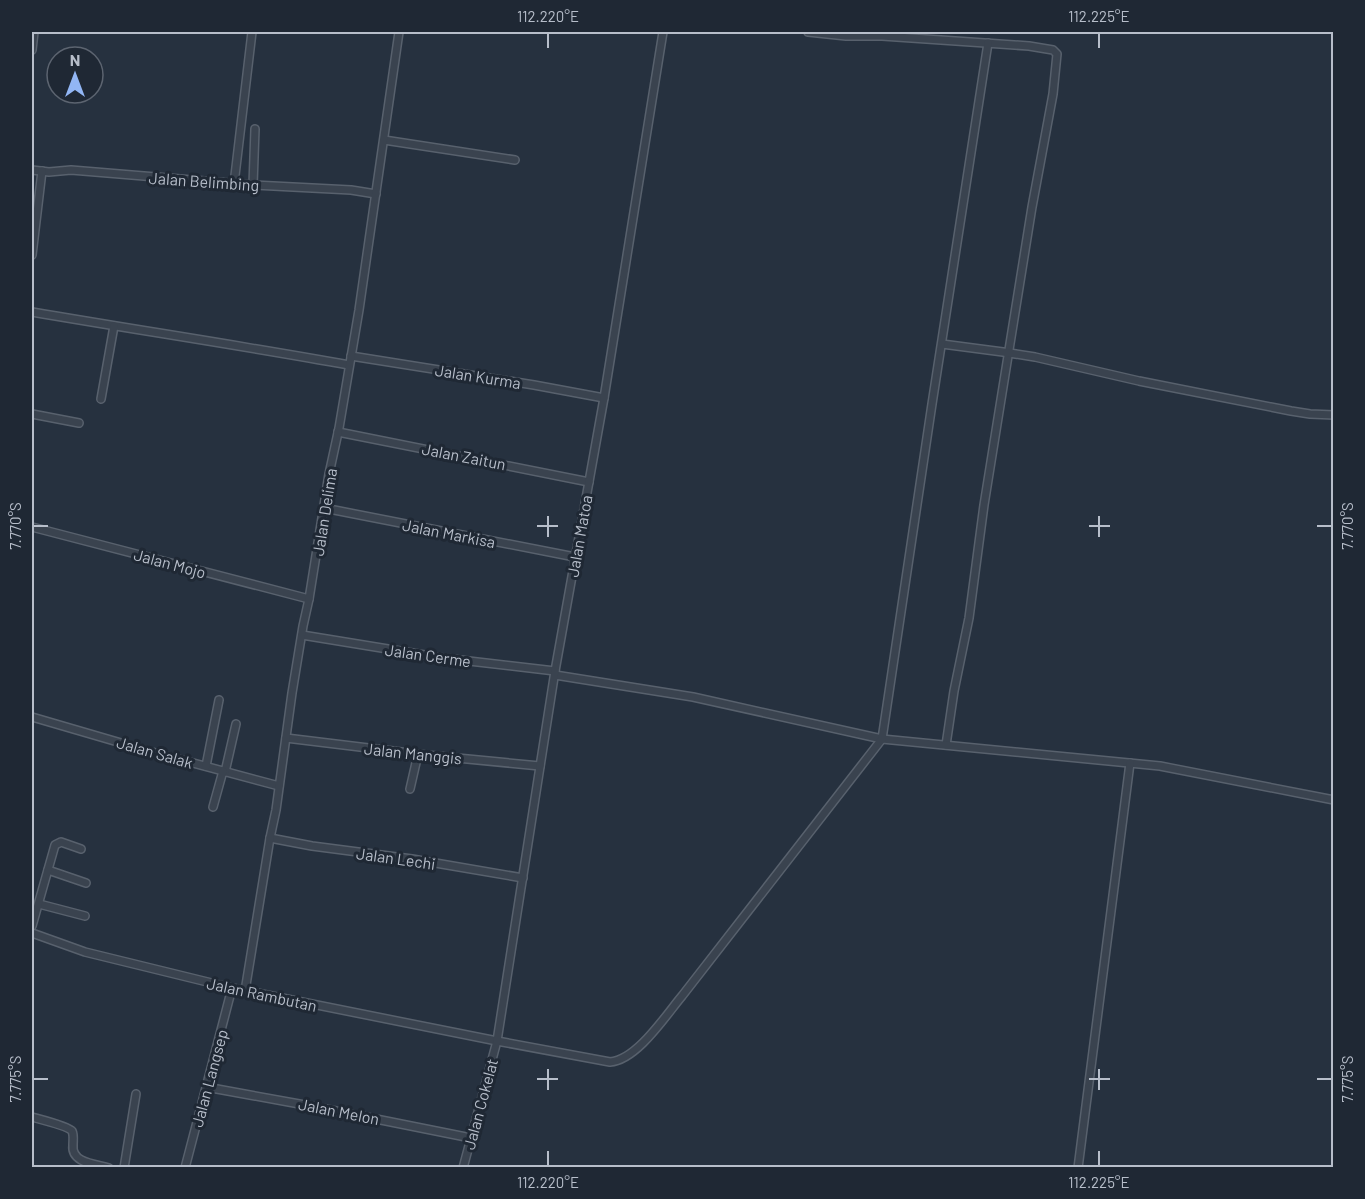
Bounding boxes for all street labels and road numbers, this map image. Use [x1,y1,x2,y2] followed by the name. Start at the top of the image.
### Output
[148,168,260,194] street label: Jalan Belimbing
[434,360,522,392] street label: Jalan Kurma
[420,439,508,473] street label: Jalan Zaitun
[308,467,340,557] street label: Jalan Delima
[562,493,596,579] street label: Jalan Matoa
[401,515,497,551] street label: Jalan Markisa
[132,544,208,582] street label: Jalan Mojo
[384,640,472,670] street label: Jalan Cerme
[115,732,195,772] street label: Jalan Salak
[363,738,463,768] street label: Jalan Manggis
[355,843,437,873] street label: Jalan Lechi
[205,973,319,1015] street label: Jalan Rambutan
[187,1027,231,1129] street label: Jalan Langsep
[459,1056,501,1152] street label: Jalan Cokelat
[297,1094,381,1128] street label: Jalan Melon

